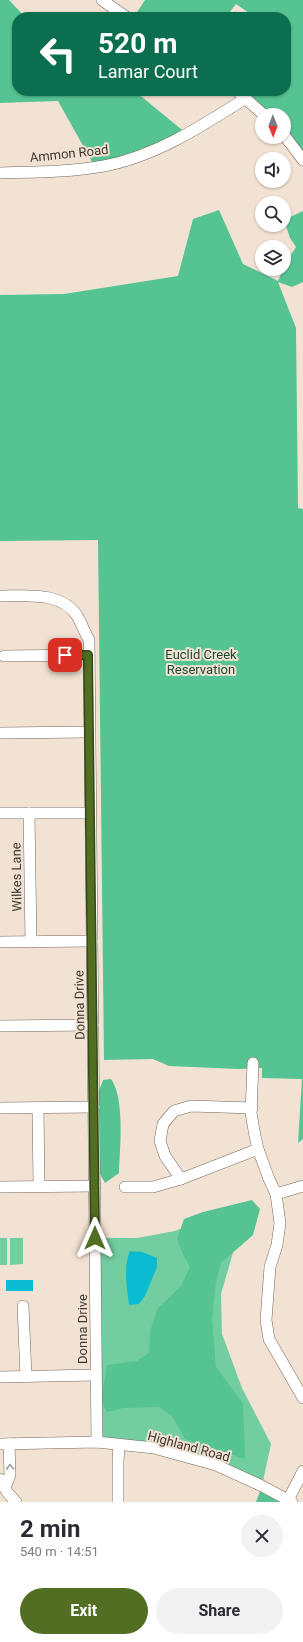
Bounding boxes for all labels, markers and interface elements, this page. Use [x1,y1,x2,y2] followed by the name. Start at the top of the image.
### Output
[98,27,177,60] text: 520 m
[32,28,84,80] icon: left
[98,61,198,82] text: Lamar Court
[255,108,291,144] north arrow
[255,108,291,276] map controls
[29,142,109,165] street label: Ammon Road
[255,152,291,188] button: sound
[255,196,291,232] button: search
[255,240,291,276] button: layers
[48,638,82,672] pin
[54,644,76,666] icon: arrive
[165,647,237,677] park label: Euclid Creek Reservation
[8,842,25,912] street label: Wilkes Lane
[71,970,88,1040] street label: Donna Drive
[74,1217,116,1259] position arrow
[75,1294,90,1364] street label: Donna Drive
[146,1428,232,1465] street label: Highland Road
[6,1464,14,1470] one-way arrow
[20,1515,80,1543] text: 2 min
[241,1515,283,1557] button: close
[20,1544,99,1559] text: 540 m · 14:51
[20,1588,148,1634] button: Exit
[156,1588,283,1634] button: Share

